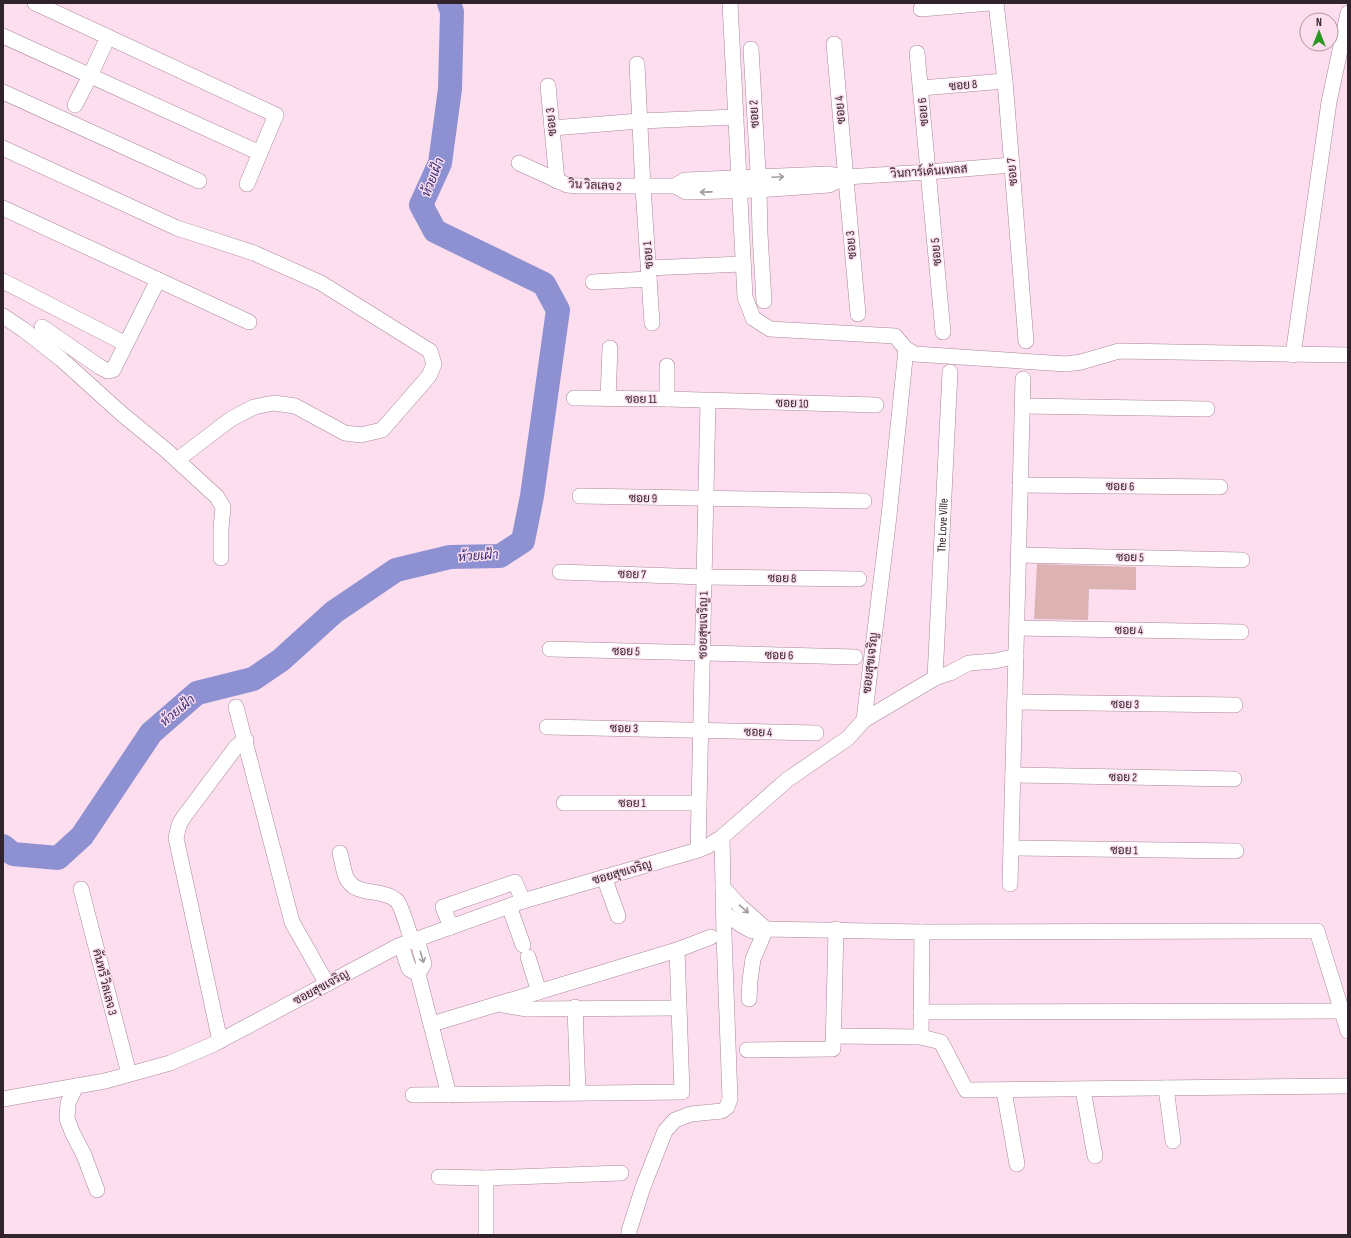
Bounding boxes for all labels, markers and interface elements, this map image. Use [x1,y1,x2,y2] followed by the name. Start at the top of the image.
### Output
[1299,12,1339,52] north arrow
[1316,16,1322,29] text: N
[948,77,978,94] street label: ซอย 8
[832,95,849,125] street label: ซอย 4
[915,97,932,127] street label: ซอย 6
[746,99,763,128] street label: ซอย 2
[543,107,560,137] street label: ซอย 3
[417,155,448,199] water label: ห้วยเฝ้า
[1004,157,1021,187] street label: ซอย 7
[889,160,968,182] street label: วินการ์เด้นเพลส
[771,173,784,180] one-way arrow
[567,177,622,194] street label: วิน วิลเลจ 2
[700,188,713,196] one-way arrow
[843,230,860,260] street label: ซอย 3
[928,237,945,267] street label: ซอย 5
[640,240,657,269] street label: ซอย 1
[625,392,658,407] street label: ซอย 11
[775,395,809,412] street label: ซอย 10
[1106,479,1134,494] street label: ซอย 6
[629,491,657,506] street label: ซอย 9
[934,498,952,553] street label: The Love Ville
[457,546,499,565] water label: ห้วยเฝ้า
[1116,550,1144,565] street label: ซอย 5
[618,567,646,582] street label: ซอย 7
[768,571,796,586] street label: ซอย 8
[695,590,713,659] street label: ซอยสุขเจริญ 1
[1115,623,1143,638] street label: ซอย 4
[859,632,883,695] street label: ซอยสุขเจริญ
[612,644,640,659] street label: ซอย 5
[765,648,793,663] street label: ซอย 6
[156,691,198,730] water label: ห้วยเฝ้า
[1111,697,1139,712] street label: ซอย 3
[610,721,638,736] street label: ซอย 3
[744,725,772,740] street label: ซอย 4
[1109,770,1137,785] street label: ซอย 2
[618,796,646,811] street label: ซอย 1
[1110,843,1139,858] street label: ซอย 1
[590,857,654,889] street label: ซอยสุขเจริญ
[739,905,749,914] one-way arrow
[89,947,121,1017] street label: คันทรี วิลเลจ 3
[419,951,426,964] one-way arrow
[291,966,352,1009] street label: ซอยสุขเจริญ

